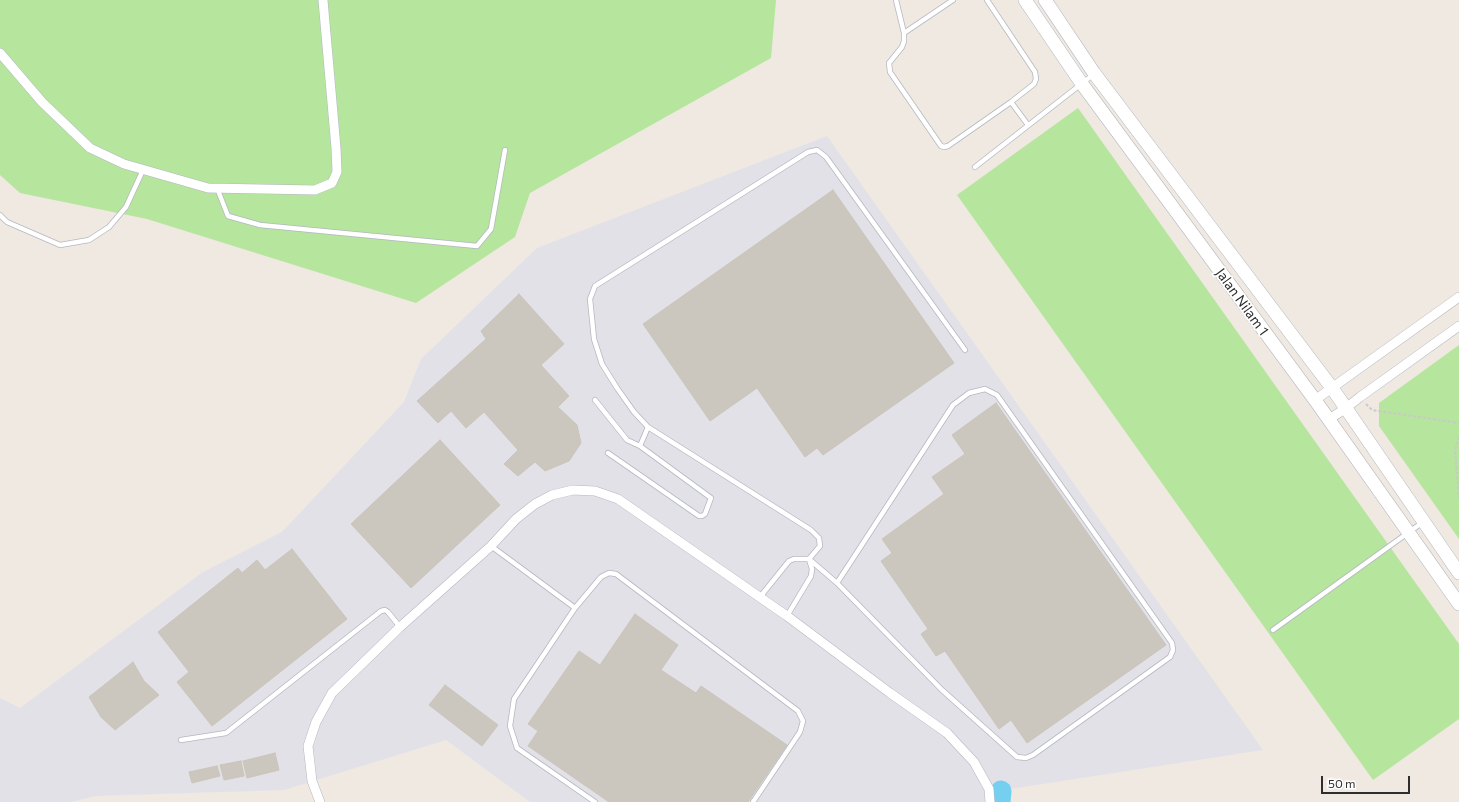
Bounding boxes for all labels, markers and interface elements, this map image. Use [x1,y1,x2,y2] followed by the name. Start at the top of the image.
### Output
[1212,265,1272,339] street label: Jalan Nilam 1
[1323,768,1412,794] scale bar
[1328,776,1356,790] text: 50 m

